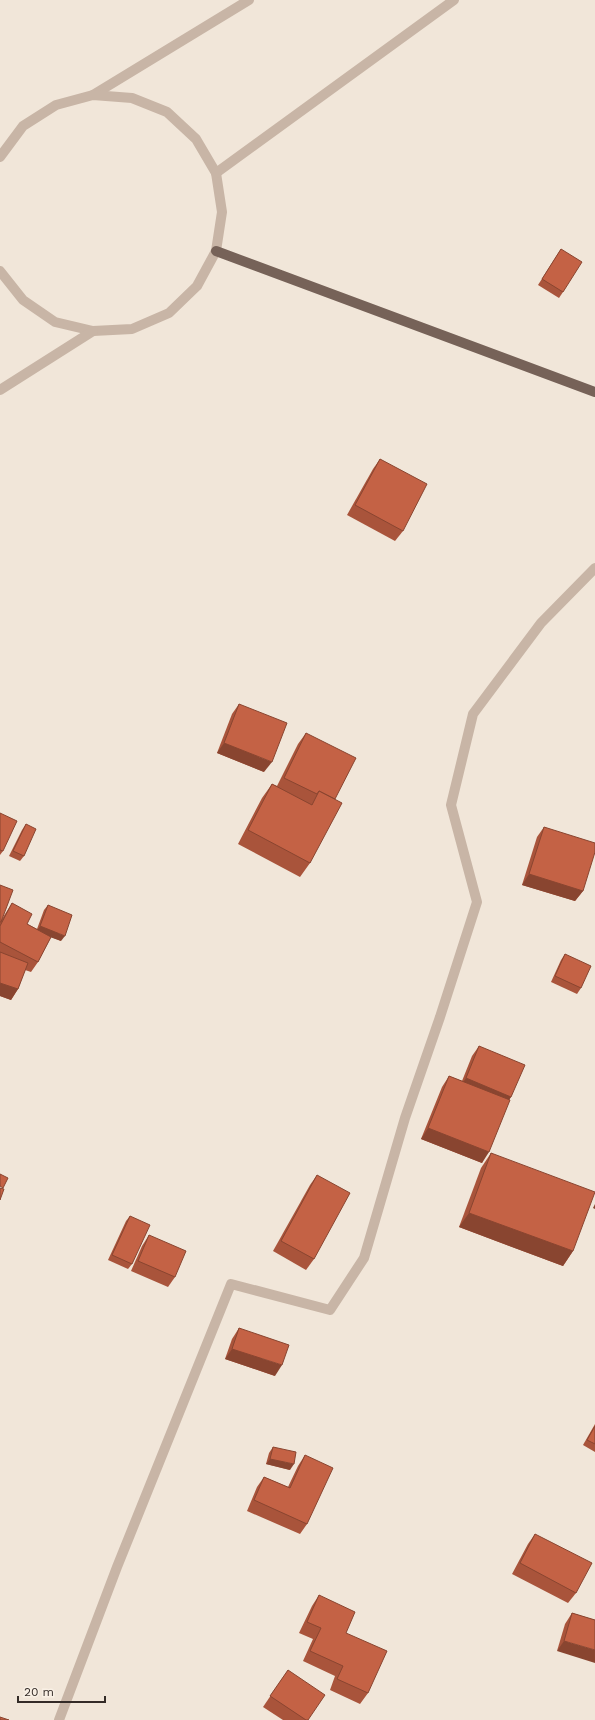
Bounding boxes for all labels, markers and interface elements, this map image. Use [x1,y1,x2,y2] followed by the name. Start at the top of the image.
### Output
[18,1678,105,1704] scale bar
[24,1685,54,1699] text: 20 m

